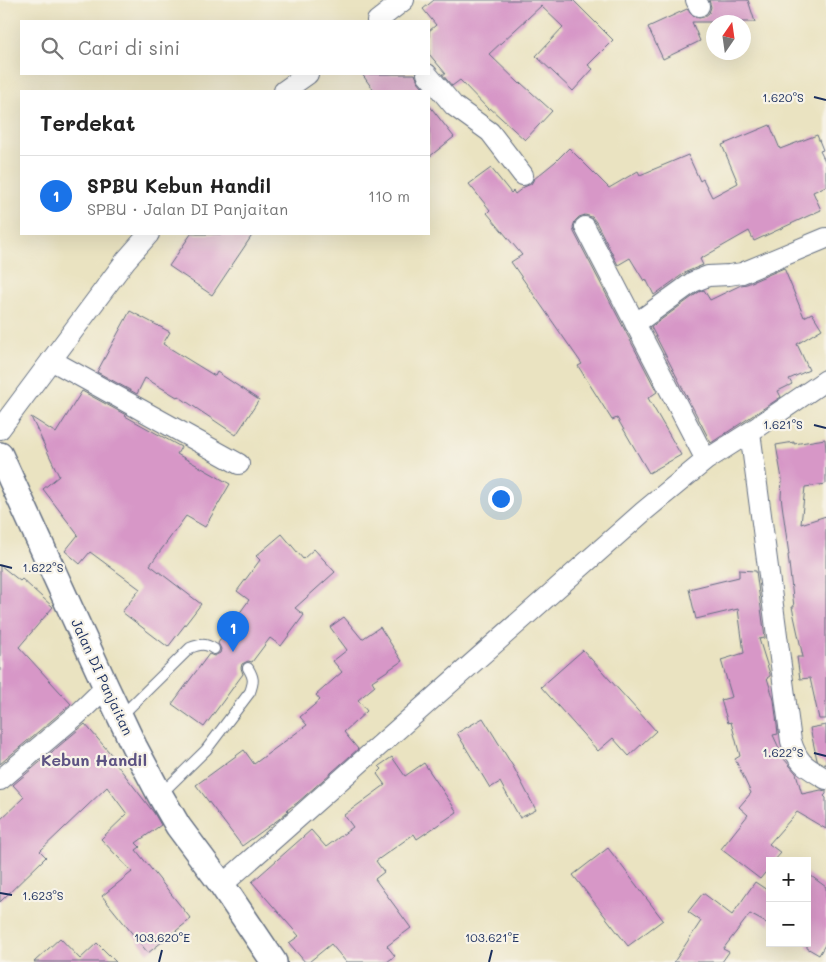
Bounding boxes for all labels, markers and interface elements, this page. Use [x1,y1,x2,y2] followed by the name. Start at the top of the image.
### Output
[706,15,751,60] north arrow
[20,20,430,75] search box
[38,34,66,62] icon: search
[78,35,180,60] text: Cari di sini
[762,89,804,105] text: 1.620°S
[40,109,135,136] text: Terdekat
[87,173,271,198] text: SPBU Kebun Handil
[52,185,60,206] text: 1
[368,185,410,206] text: 110 m
[87,198,288,219] text: SPBU · Jalan DI Panjaitan
[763,416,803,432] text: 1.621°S
[488,486,514,512] your location
[23,559,64,575] text: 1.622°S
[217,611,249,652] pin: 1
[67,615,138,738] street label: Jalan DI Panjaitan
[763,744,804,760] text: 1.622°S
[41,749,147,770] district label: Kebun Handil
[766,857,811,947] map controls
[766,857,811,902] button: +
[22,887,64,903] text: 1.623°S
[766,902,811,947] button: −
[134,929,190,945] text: 103.620°E
[465,929,519,945] text: 103.621°E

